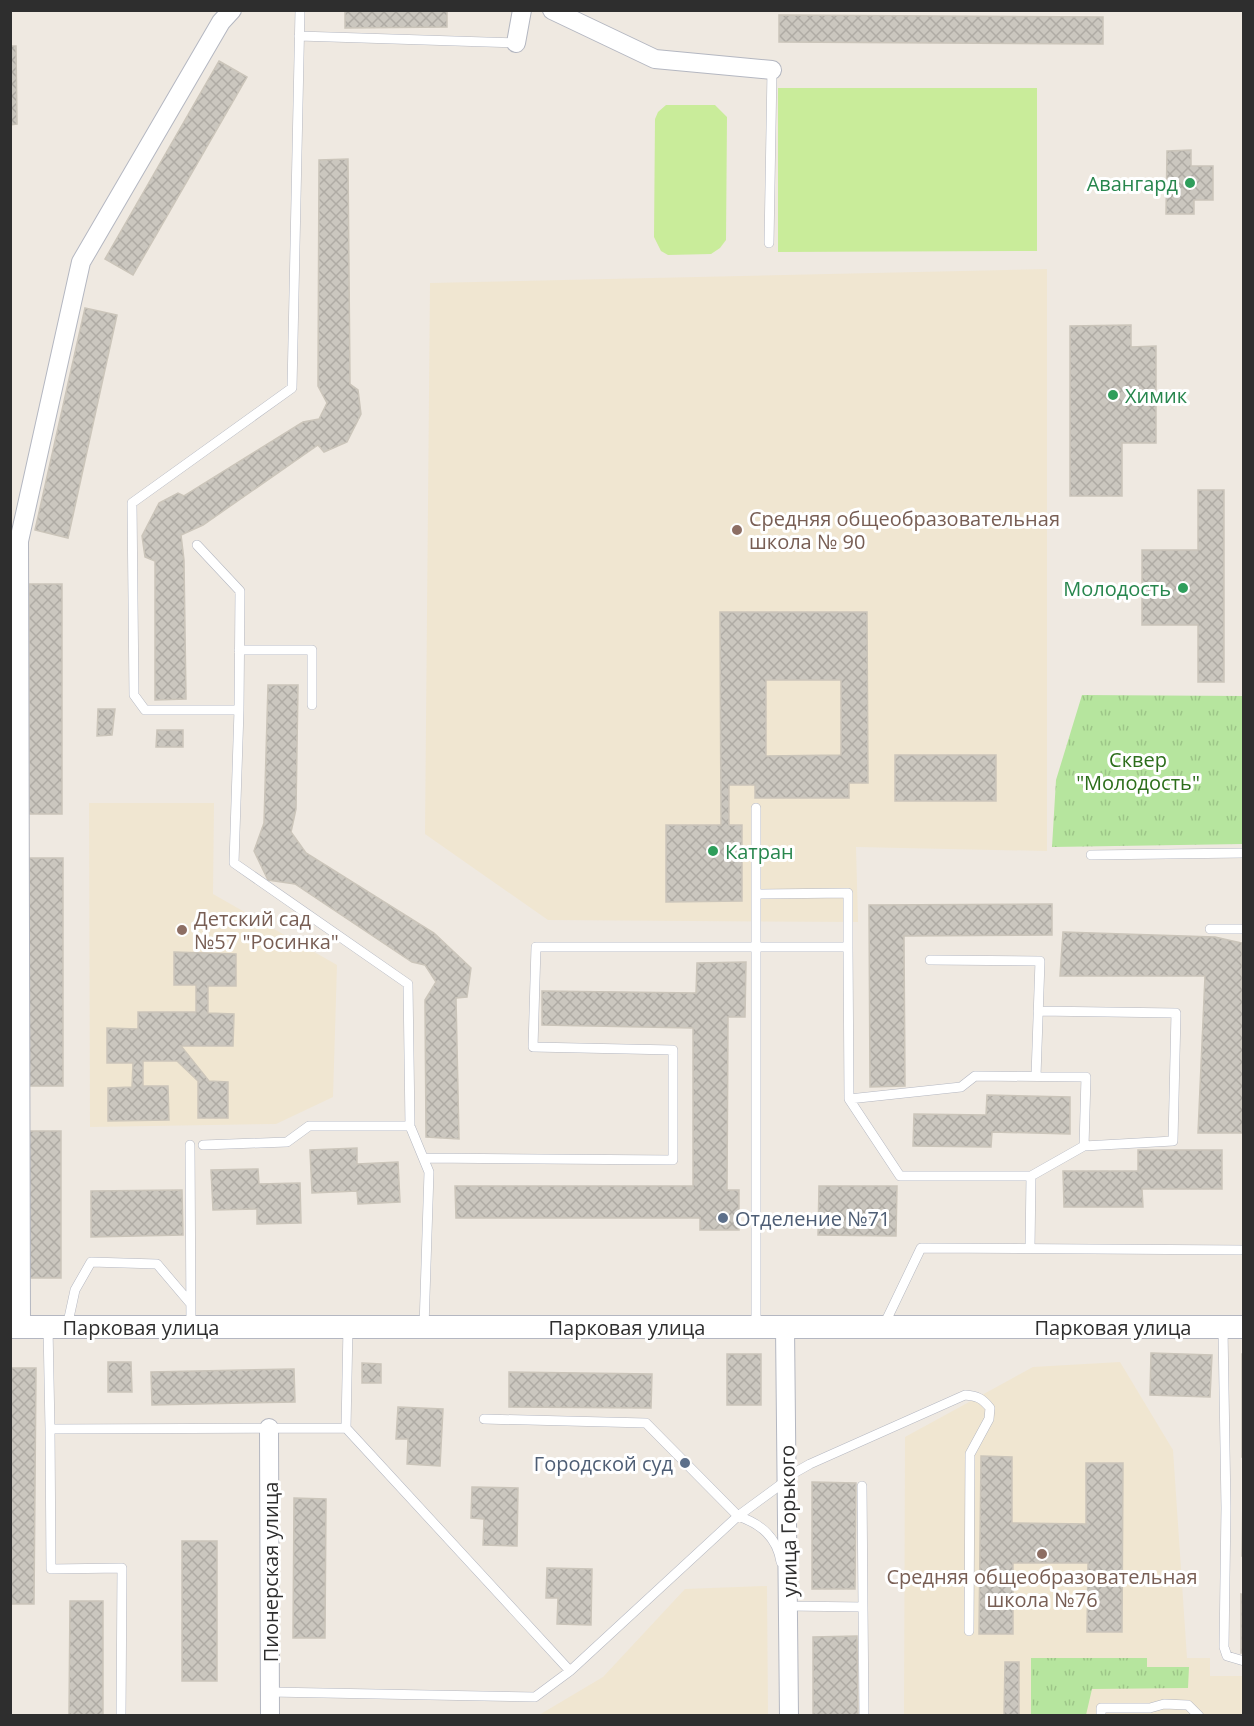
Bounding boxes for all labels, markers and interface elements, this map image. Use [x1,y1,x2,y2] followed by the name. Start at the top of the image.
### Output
[1087,170,1178,197] place label: Авангард
[1183,176,1197,190] marker: Авангард
[1125,382,1188,409] place label: Химик
[1106,388,1120,402] marker: Химик
[749,505,1060,555] place label: Средняя общеобразовательная школа № 90
[730,523,744,537] marker: Средняя общеобразовательная школа № 90
[1063,575,1171,602] place label: Молодость
[1176,581,1190,595] marker: Молодость
[1076,746,1200,796] park label: Сквер "Молодость"
[725,838,794,865] place label: Катран
[706,844,720,858] marker: Катран
[194,905,339,955] place label: Детский сад №57 "Росинка"
[175,923,189,937] marker: Детский сад №57 "Росинка"
[735,1205,890,1232] place label: Отделение №71
[716,1211,730,1225] marker: Отделение №71
[63,1314,219,1341] street label: Парковая улица
[549,1314,705,1341] street label: Парковая улица
[1035,1314,1191,1341] street label: Парковая улица
[773,1445,803,1597] street label: улица Горького
[534,1450,674,1477] place label: Городской суд
[678,1456,692,1470] marker: Городской суд
[257,1482,284,1662] street label: Пионерская улица
[1035,1547,1049,1561] marker: Средняя общеобразовательная школа №76
[887,1563,1197,1613] place label: Средняя общеобразовательная школа №76

